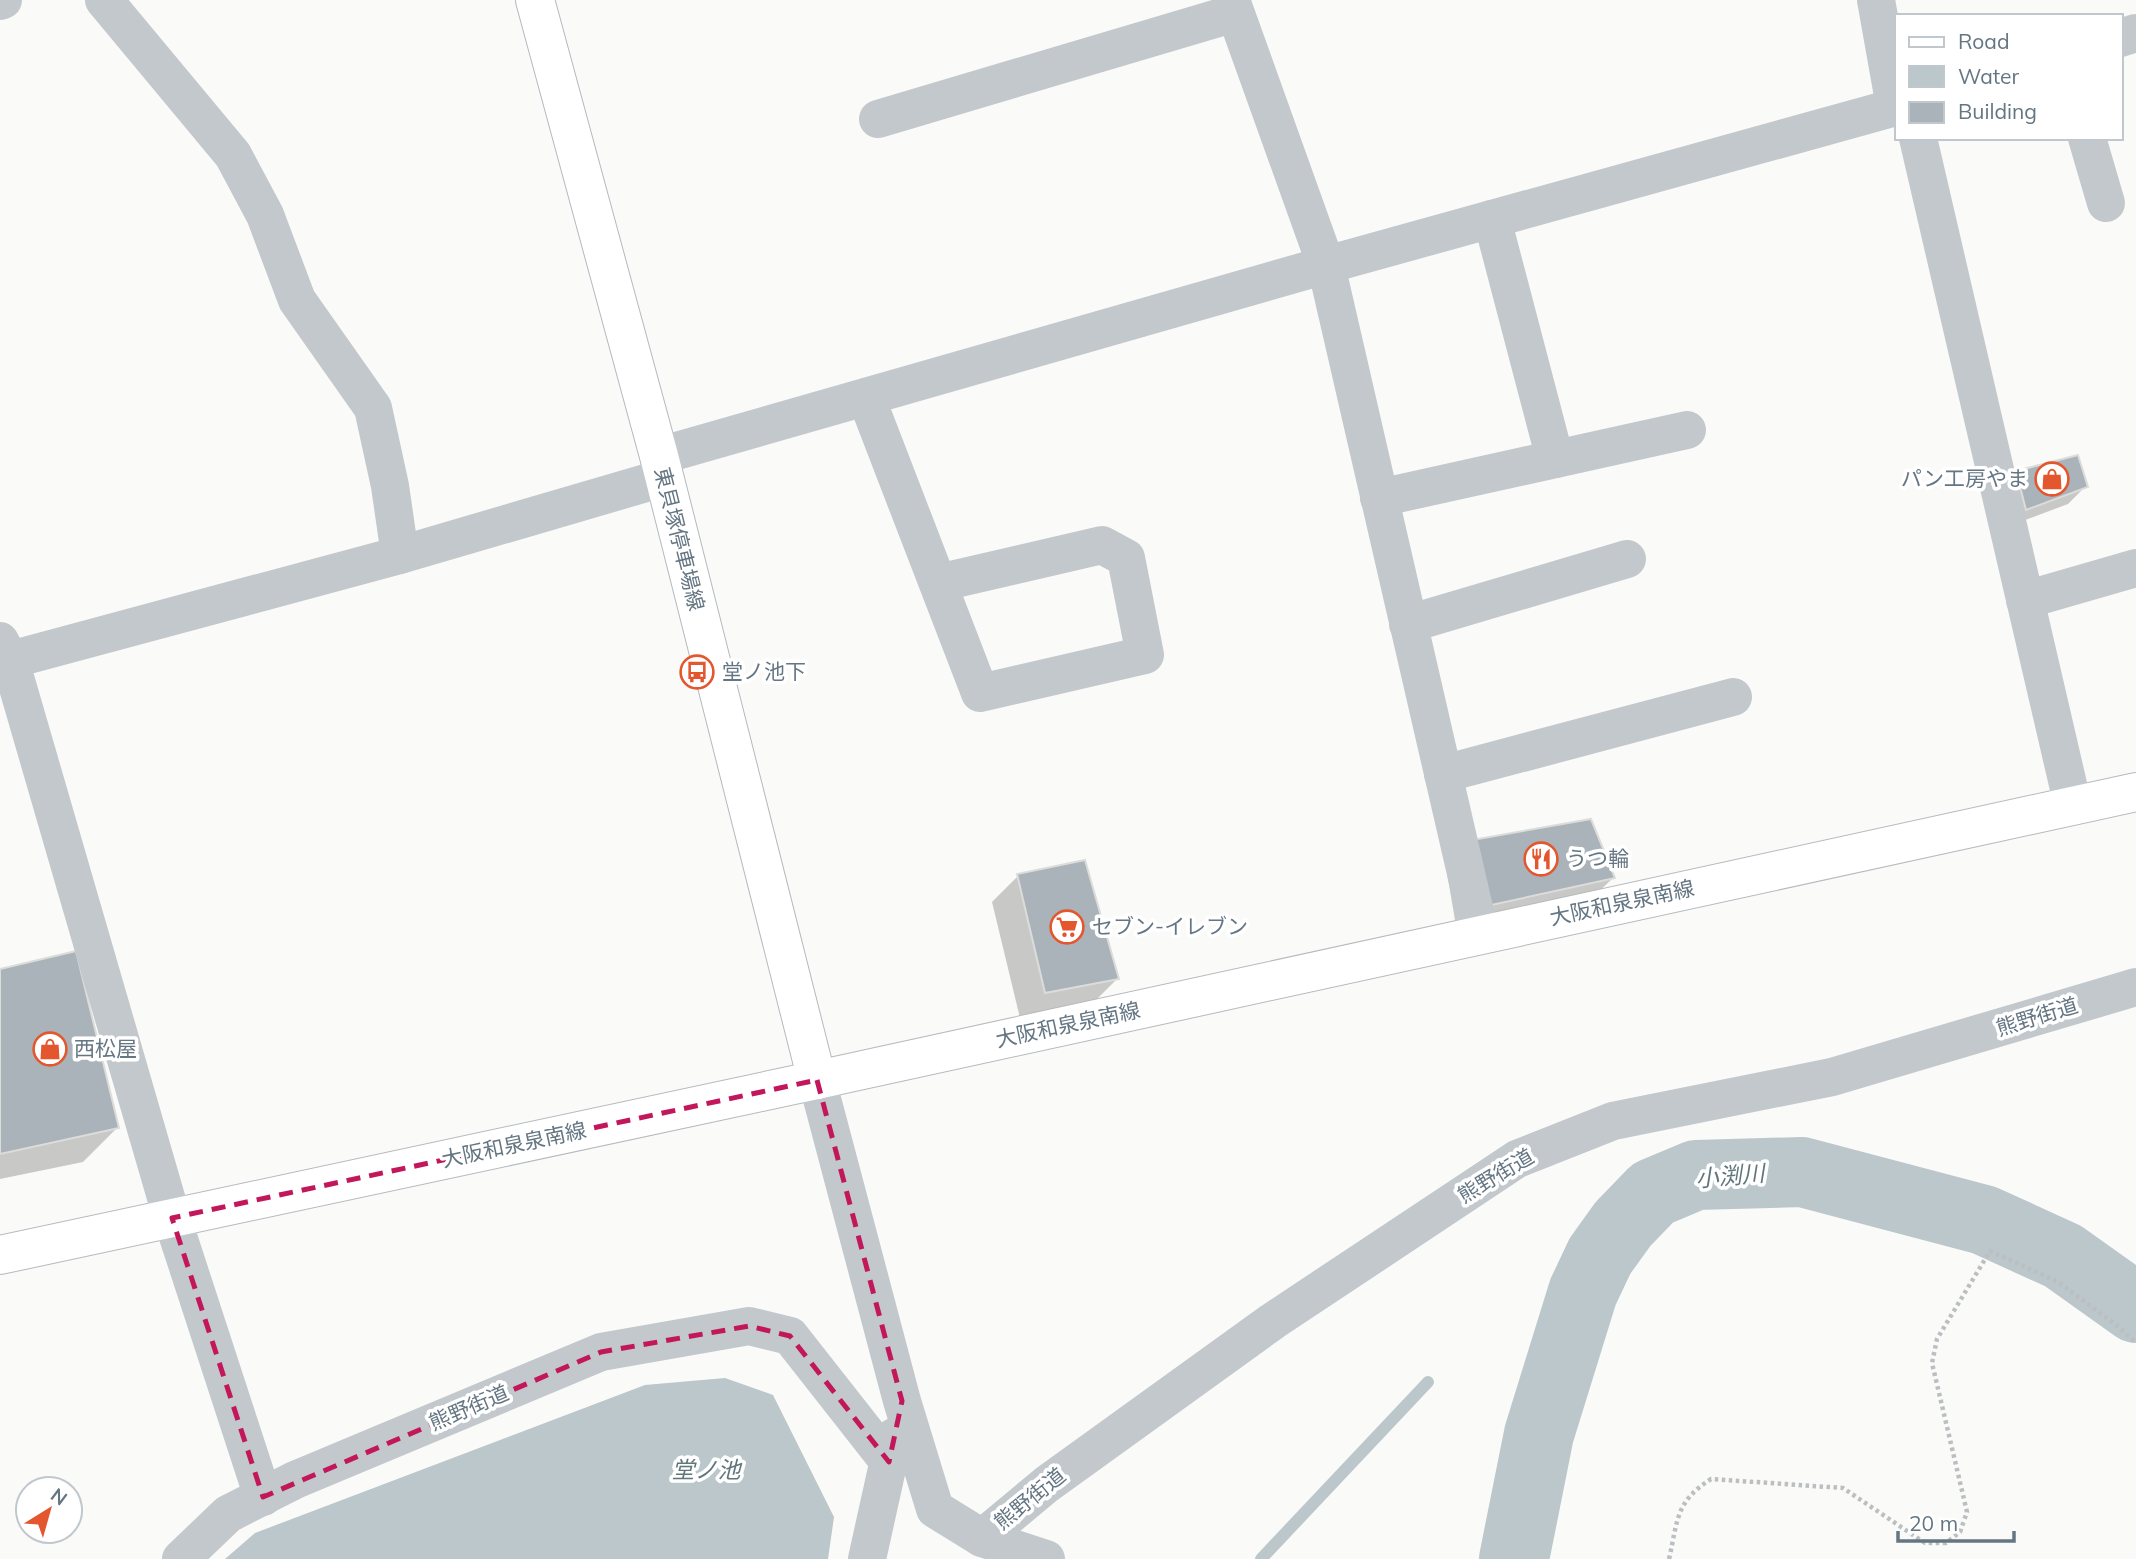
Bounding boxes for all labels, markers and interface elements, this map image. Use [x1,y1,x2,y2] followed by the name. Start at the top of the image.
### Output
[1895,14,2122,140] legend
[1958,28,2009,54] text: Road
[1958,63,2019,89] text: Water
[1958,98,2037,124] text: Building
[2033,460,2071,498] shop icon: パン工房やま
[650,464,710,613] street label: 東貝塚停車場線
[1901,465,2028,491] place label: パン工房やま
[678,653,716,691] bus stop icon: 堂ノ池下
[722,658,806,684] place label: 堂ノ池下
[1522,840,1560,878] restaurant icon: うつ輪
[1566,845,1629,871] place label: うつ輪
[1547,874,1696,930] street label: 大阪和泉泉南線
[1048,908,1086,946] supermarket icon: セブン-イレブン
[1092,913,1248,939] place label: セブン-イレブン
[1993,991,2081,1041] street label: 熊野街道
[993,996,1142,1052] street label: 大阪和泉泉南線
[31,1030,69,1068] shop icon: 西松屋
[74,1035,137,1061] place label: 西松屋
[439,1116,588,1172] street label: 大阪和泉泉南線
[1453,1142,1538,1208] street label: 熊野街道
[1694,1158,1769,1193] water label: 小渕川
[425,1379,512,1435] street label: 熊野街道
[672,1455,743,1484] water label: 堂ノ池
[989,1462,1070,1535] street label: 熊野街道
[14,1475,84,1545] north arrow
[46,1483,72,1510] text: N
[1898,1500,2014,1544] scale bar
[1909,1510,1958,1536] text: 20 m

